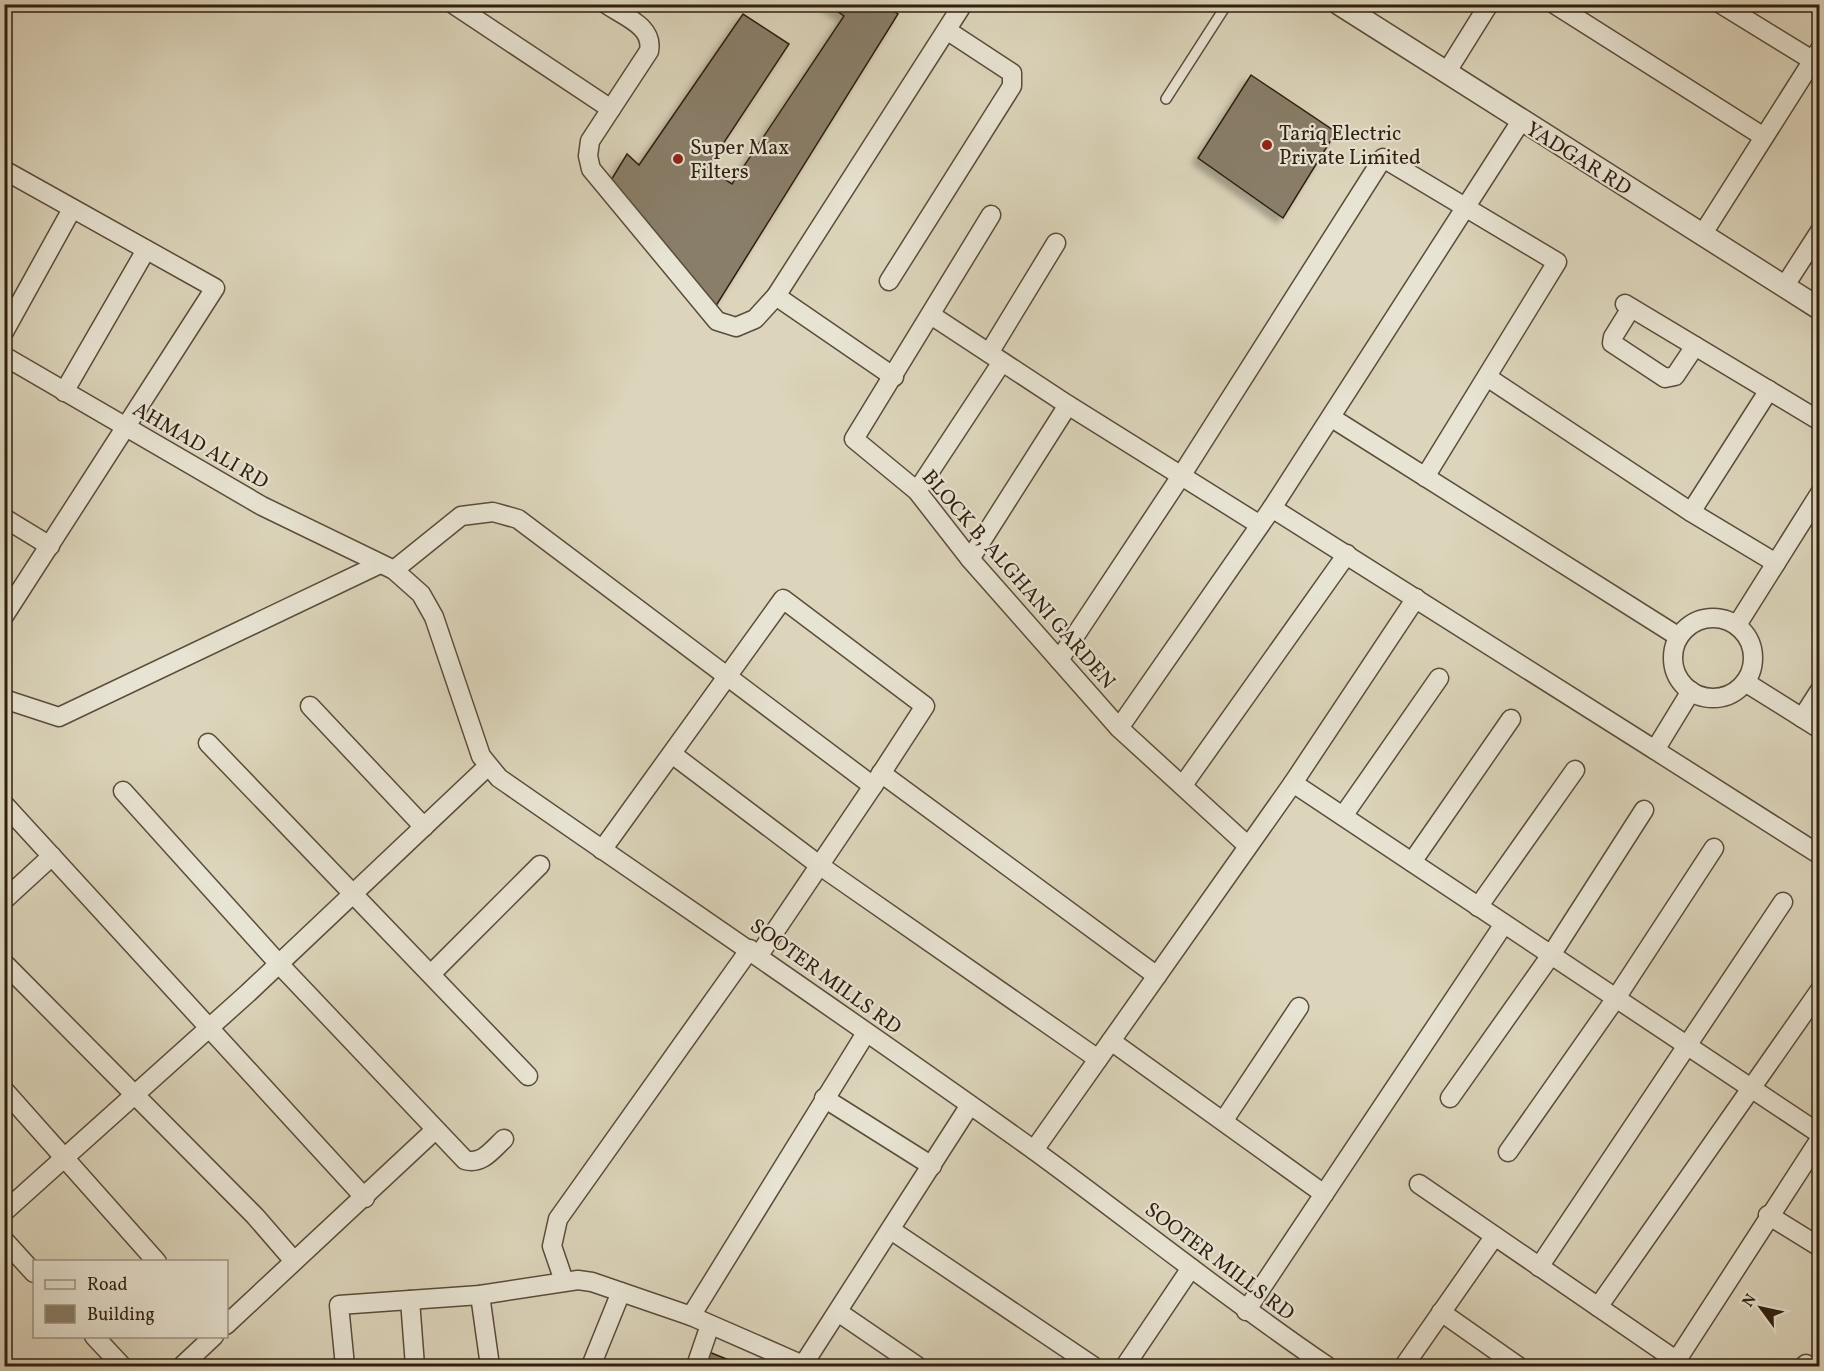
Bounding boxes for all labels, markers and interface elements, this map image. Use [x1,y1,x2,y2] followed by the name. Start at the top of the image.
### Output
[1520,115,1637,203] street label: YADGAR RD
[1279,120,1421,173] place label: Tariq Electric Private Limited
[690,134,789,187] place label: Super Max Filters
[1260,138,1274,152] marker: Tariq Electric Private Limited
[671,152,685,166] marker: Super Max Filters
[127,396,273,497] street label: AHMAD ALI RD
[914,464,1121,696] street label: BLOCK B, ALGHANI GARDEN
[743,912,907,1042] street label: SOOTER MILLS RD
[1138,1196,1300,1328] street label: SOOTER MILLS RD
[33,1260,228,1338] legend
[87,1273,128,1298] text: Road
[1731,1278,1791,1338] north arrow
[1738,1290,1763,1312] text: N
[87,1303,155,1328] text: Building

